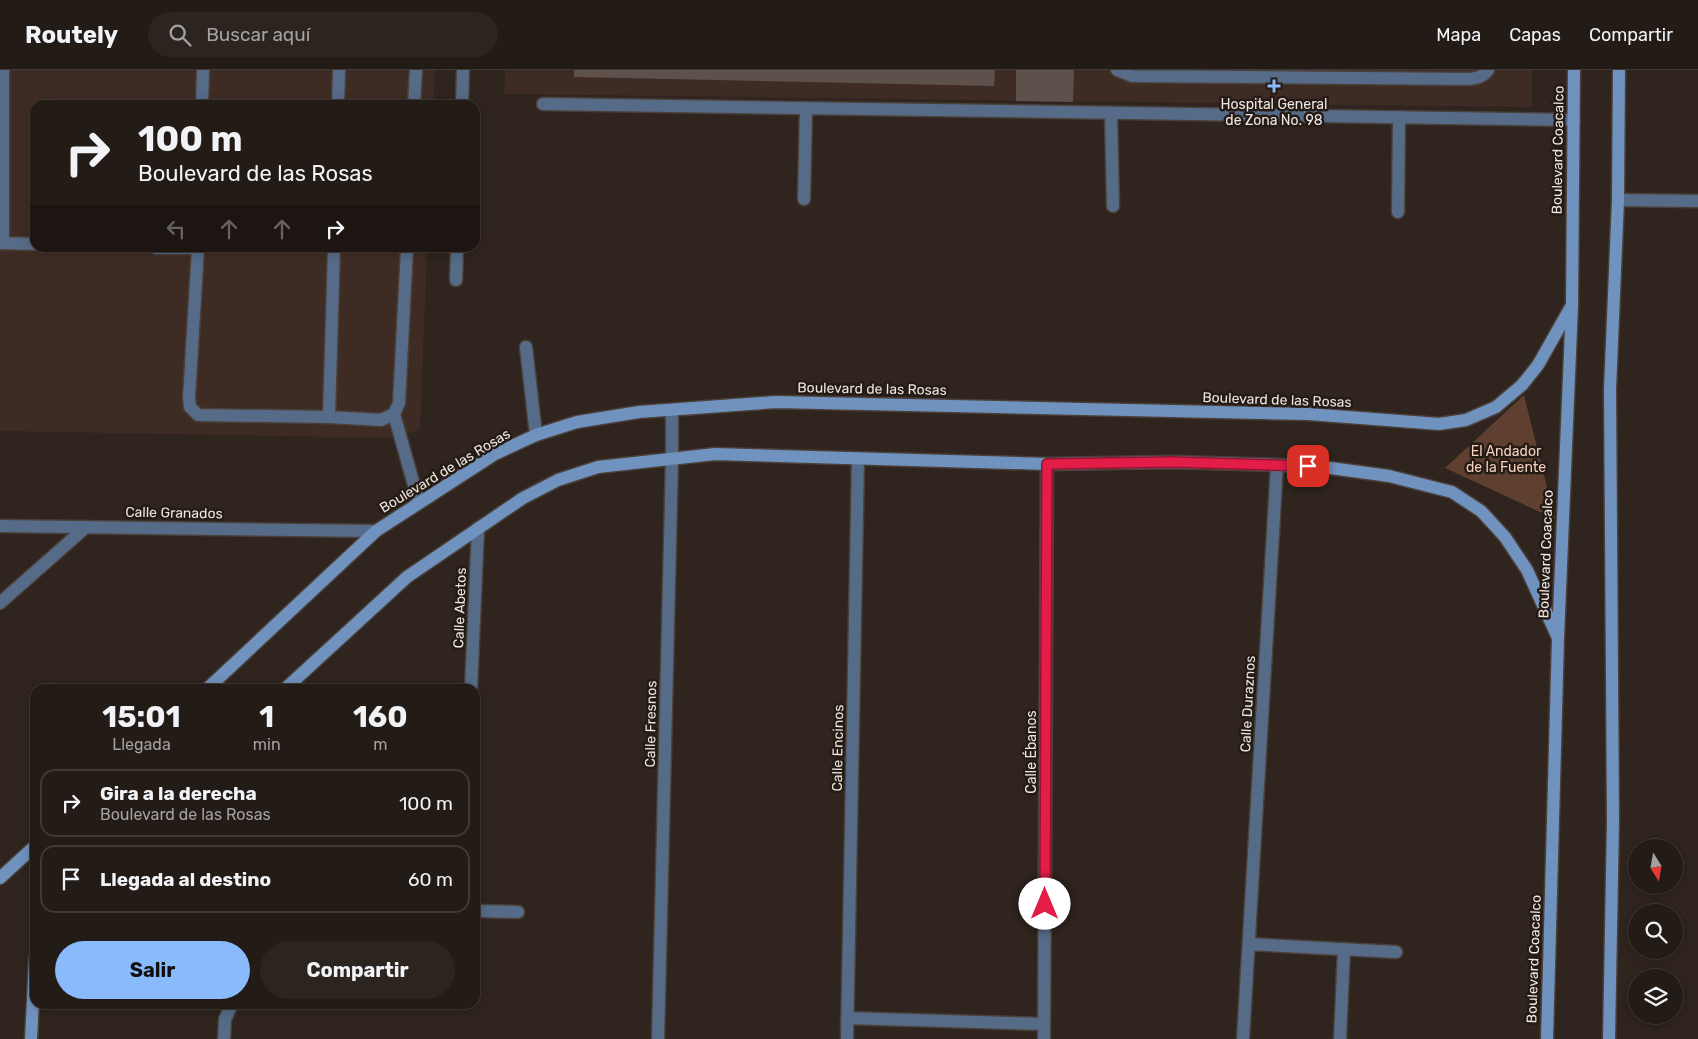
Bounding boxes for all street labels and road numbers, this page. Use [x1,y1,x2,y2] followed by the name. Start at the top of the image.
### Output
[1548,86,1568,214] street label: Boulevard Coacalco
[797,379,947,399] street label: Boulevard de las Rosas
[1202,389,1352,411] street label: Boulevard de las Rosas
[377,425,513,517] street label: Boulevard de las Rosas
[1535,489,1557,619] street label: Boulevard Coacalco
[125,504,223,522] street label: Calle Granados
[450,567,470,649] street label: Calle Abetos
[1237,655,1259,753] street label: Calle Duraznos
[642,680,660,768] street label: Calle Fresnos
[829,704,847,792] street label: Calle Encinos
[1022,710,1040,794] street label: Calle Ébanos
[1523,894,1545,1024] street label: Boulevard Coacalco

